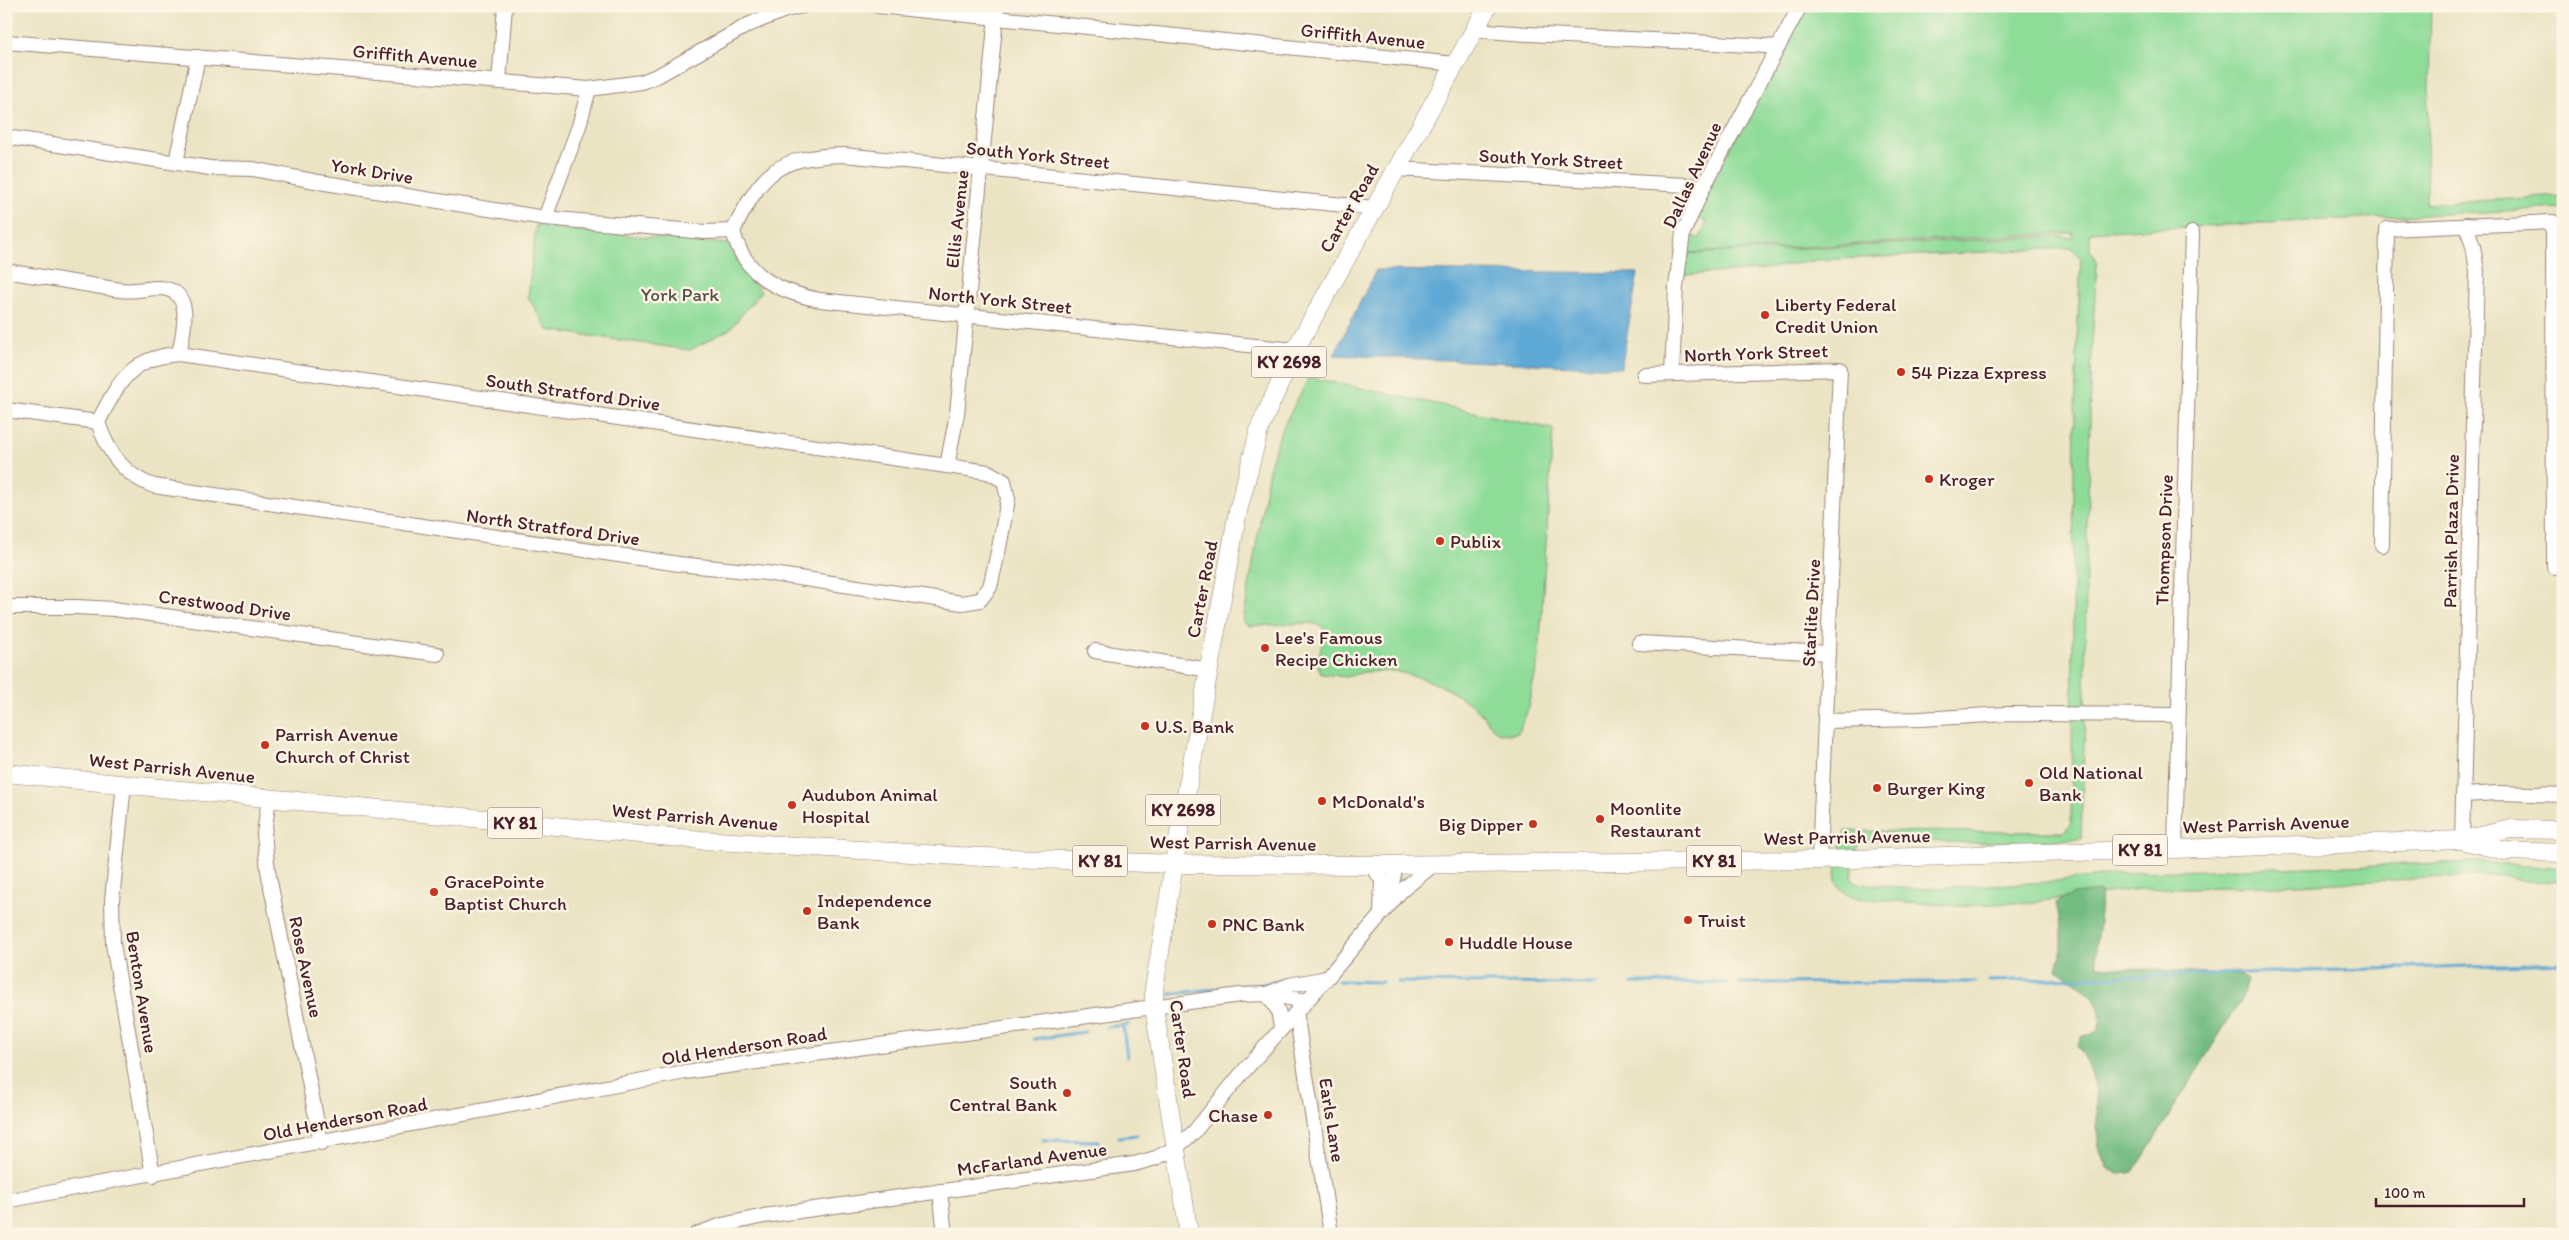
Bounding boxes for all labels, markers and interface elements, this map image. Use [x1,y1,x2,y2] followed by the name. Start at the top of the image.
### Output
[1300,18,1426,54] street label: Griffith Avenue
[352,39,478,73] street label: Griffith Avenue
[1657,118,1727,232] street label: Dallas Avenue
[965,136,1111,174] street label: South York Street
[1478,144,1624,174] street label: South York Street
[329,153,415,189] street label: York Drive
[1314,159,1384,257] street label: Carter Road
[940,169,974,269] street label: Ellis Avenue
[927,281,1073,319] street label: North York Street
[641,283,719,306] park label: York Park
[1775,293,1897,338] place label: Liberty Federal Credit Union
[1759,309,1771,321] marker: Liberty Federal Credit Union
[1684,339,1828,367] street label: North York Street
[1252,347,1326,378] road number: KY 2698
[1911,361,2047,384] place label: 54 Pizza Express
[1895,366,1907,378] marker: 54 Pizza Express
[484,368,662,416] street label: South Stratford Drive
[2438,454,2464,608] street label: Parrish Plaza Drive
[1939,468,1995,491] place label: Kroger
[1923,473,1935,485] marker: Kroger
[2150,474,2178,606] street label: Thompson Drive
[465,503,641,551] street label: North Stratford Drive
[1450,530,1501,553] place label: Publix
[1434,535,1446,547] marker: Publix
[1181,538,1223,640] street label: Carter Road
[1797,558,1825,668] street label: Starlite Drive
[157,584,293,626] street label: Crestwood Drive
[1275,626,1398,671] place label: Lee's Famous Recipe Chicken
[1259,642,1271,654] marker: Lee's Famous Recipe Chicken
[1155,715,1235,738] place label: U.S. Bank
[1139,720,1151,732] marker: U.S. Bank
[275,723,410,768] place label: Parrish Avenue Church of Christ
[259,739,271,751] marker: Parrish Avenue Church of Christ
[88,748,256,788] street label: West Parrish Avenue
[2039,761,2144,806] place label: Old National Bank
[1887,777,1986,800] place label: Burger King
[2023,777,2035,789] marker: Old National Bank
[1871,782,1883,794] marker: Burger King
[802,783,938,828] place label: Audubon Animal Hospital
[1332,790,1425,813] place label: McDonald's
[1146,794,1220,826] road number: KY 2698
[1316,795,1328,807] marker: McDonald's
[1610,797,1701,842] place label: Moonlite Restaurant
[611,798,779,836] street label: West Parrish Avenue
[786,799,798,811] marker: Audubon Animal Hospital
[488,808,542,838] road number: KY 81
[2182,810,2350,838] street label: West Parrish Avenue
[1439,813,1523,836] place label: Big Dipper
[1594,813,1606,825] marker: Moonlite Restaurant
[1527,818,1539,830] marker: Big Dipper
[1763,824,1931,850] street label: West Parrish Avenue
[1149,830,1317,856] street label: West Parrish Avenue
[2112,834,2168,866] road number: KY 81
[1072,846,1128,876] road number: KY 81
[1686,846,1742,876] road number: KY 81
[444,870,567,915] place label: GracePointe Baptist Church
[428,886,440,898] marker: GracePointe Baptist Church
[817,889,932,934] place label: Independence Bank
[801,905,813,917] marker: Independence Bank
[1698,909,1746,932] place label: Truist
[1222,913,1305,936] place label: PNC Bank
[284,914,328,1020] street label: Rose Avenue
[1682,914,1694,926] marker: Truist
[1206,918,1218,930] marker: PNC Bank
[121,929,163,1055] street label: Benton Avenue
[1459,931,1573,954] place label: Huddle House
[1443,936,1455,948] marker: Huddle House
[1165,998,1201,1100] street label: Carter Road
[660,1022,828,1070] street label: Old Henderson Road
[949,1071,1057,1116] place label: South Central Bank
[1314,1076,1350,1164] street label: Earls Lane
[1061,1087,1073,1099] marker: South Central Bank
[261,1092,429,1146] street label: Old Henderson Road
[1208,1104,1258,1127] place label: Chase
[1262,1109,1274,1121] marker: Chase
[956,1137,1108,1181] street label: McFarland Avenue
[2376,1175,2524,1207] scale bar
[2384,1184,2426,1202] text: 100 m

